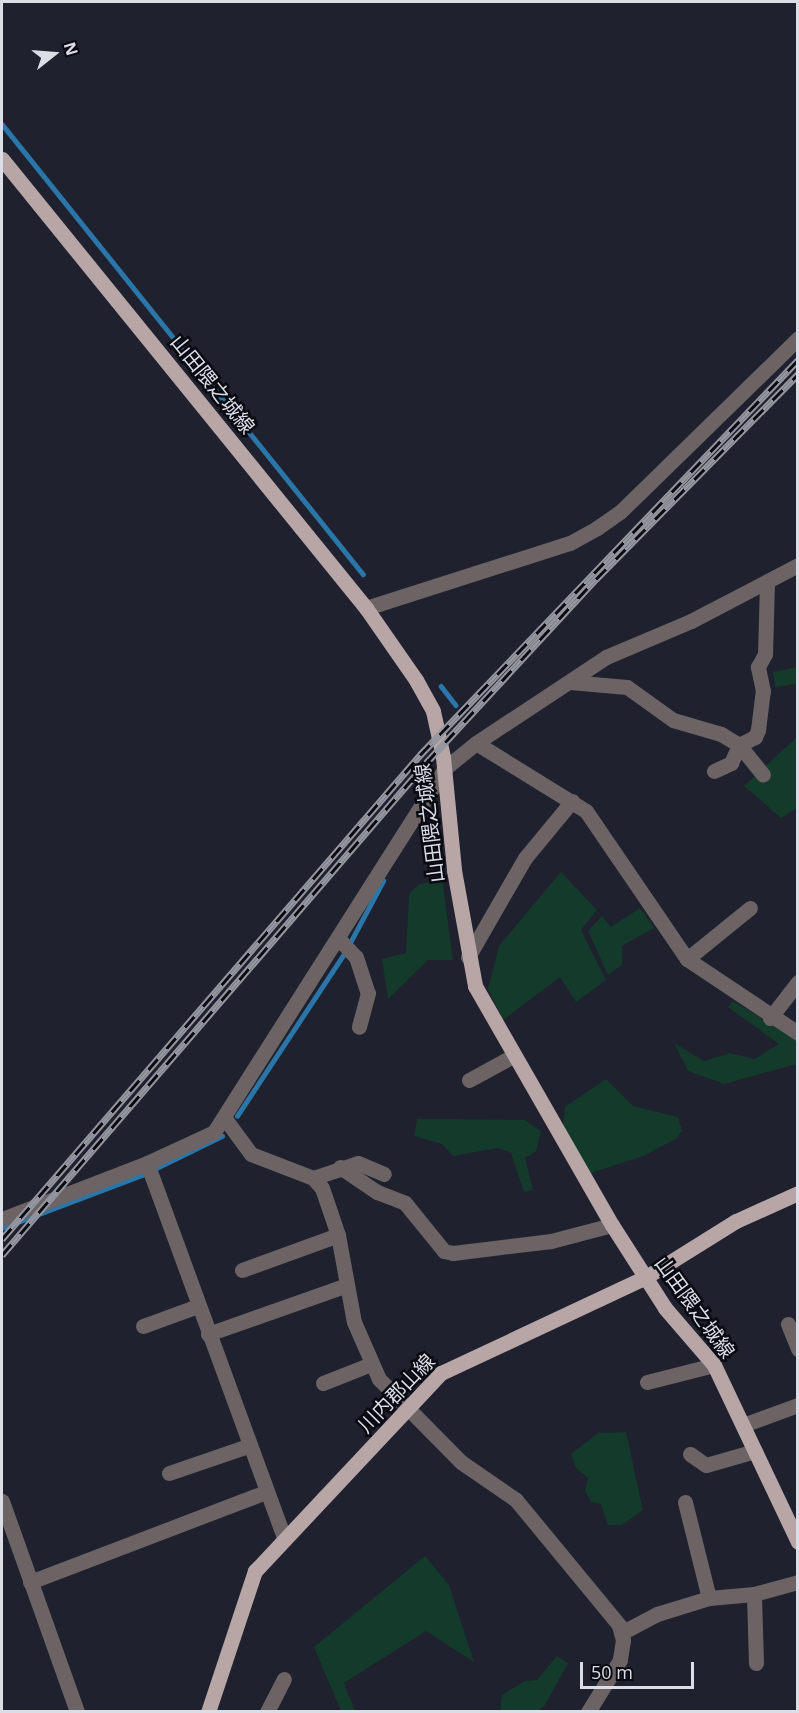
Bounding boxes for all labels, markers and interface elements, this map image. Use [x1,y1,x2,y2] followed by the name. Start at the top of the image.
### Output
[24,24,84,84] north arrow
[59,39,84,58] text: N
[166,330,260,438] street label: 山田隈之城線
[410,762,448,884] street label: 山田隈之城線
[650,1251,740,1363] street label: 山田隈之城線
[353,1349,439,1437] street label: 川内郡山線
[583,1650,697,1688] scale bar
[591,1660,633,1684] text: 50 m

